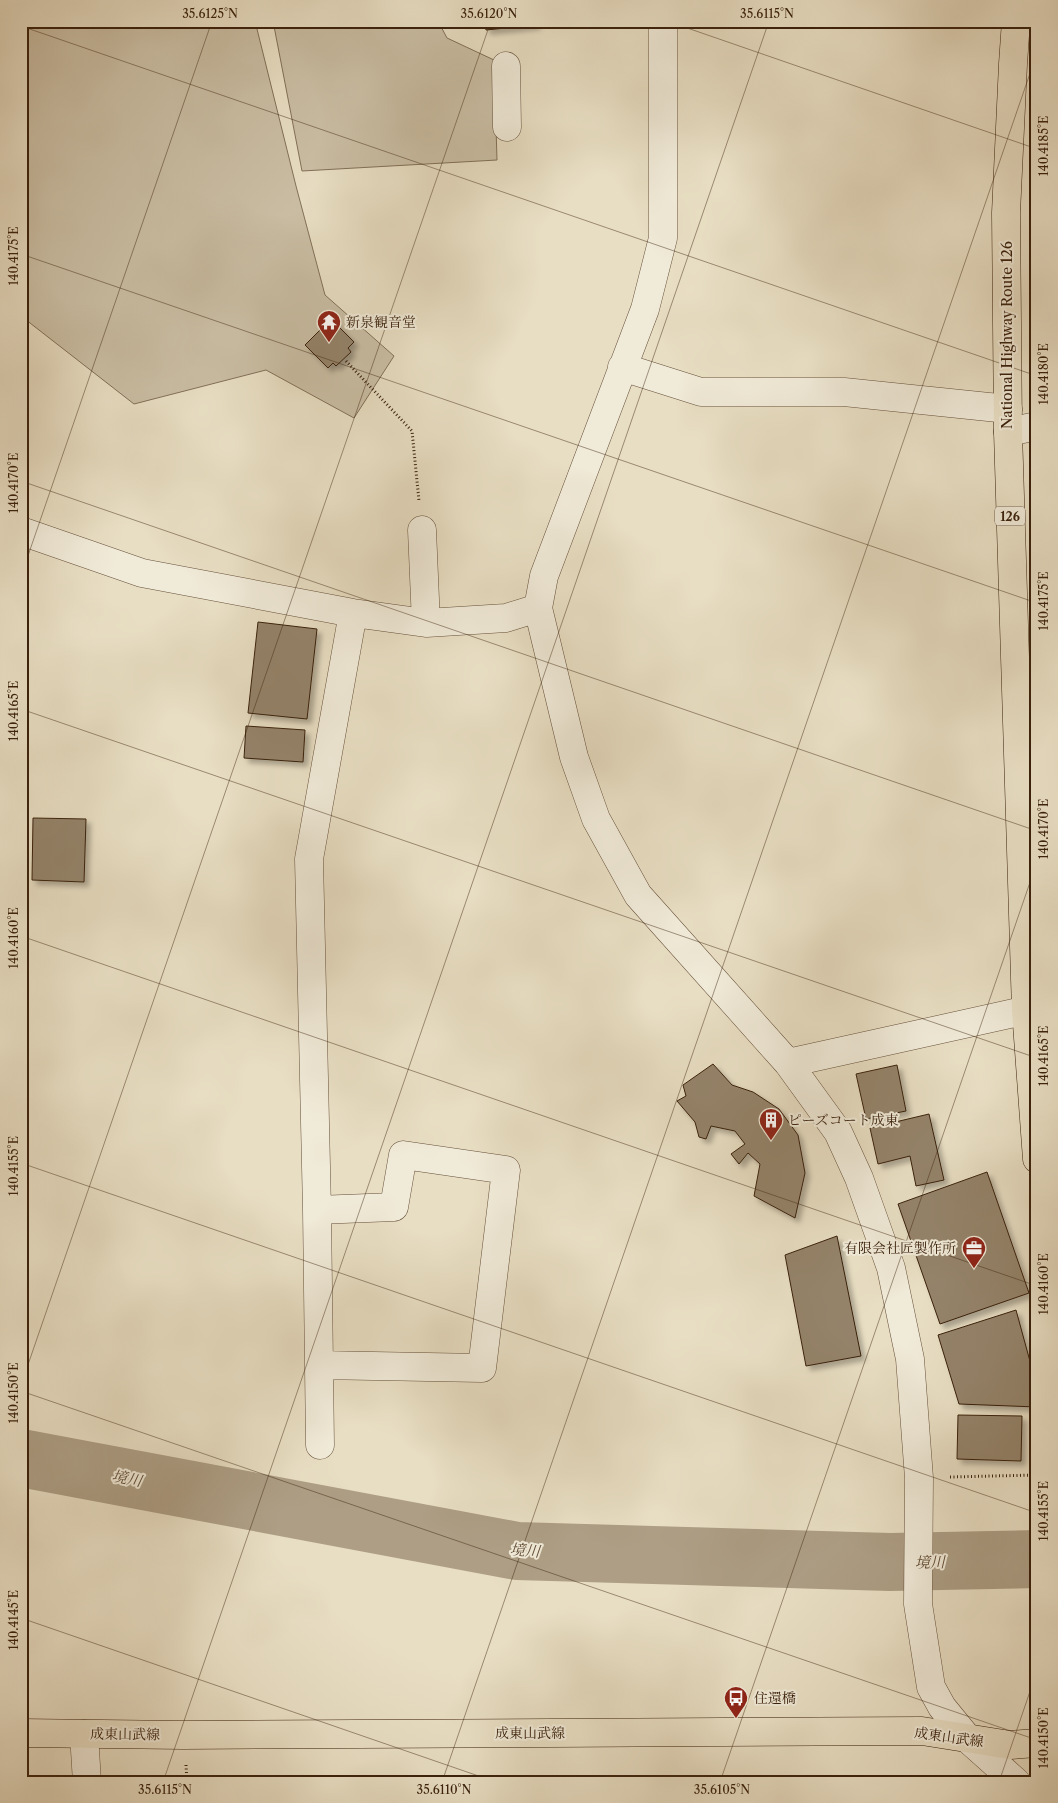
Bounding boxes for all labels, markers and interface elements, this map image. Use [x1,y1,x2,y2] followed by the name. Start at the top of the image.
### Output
[182,6,238,21] text: 35.6125°N
[461,6,517,21] text: 35.6120°N
[740,6,794,21] text: 35.6115°N
[1036,116,1051,176] text: 140.4185°E
[6,226,21,286] text: 140.4175°E
[998,241,1016,429] street label: National Highway Route 126
[316,309,342,343] temple icon: 新泉観音堂
[346,313,416,331] place label: 新泉観音堂
[1036,343,1051,405] text: 140.4180°E
[6,453,21,513] text: 140.4170°E
[995,506,1025,526] road number: 126
[1036,571,1051,631] text: 140.4175°E
[6,681,21,741] text: 140.4165°E
[1036,799,1051,859] text: 140.4170°E
[6,907,21,969] text: 140.4160°E
[1036,1026,1051,1086] text: 140.4165°E
[758,1107,784,1141] building icon: ピーズコート成東
[788,1111,899,1129] place label: ピーズコート成東
[6,1136,21,1196] text: 140.4155°E
[961,1235,987,1269] office icon: 有限会社匠製作所
[844,1239,956,1257] place label: 有限会社匠製作所
[1036,1253,1051,1315] text: 140.4160°E
[6,1363,21,1423] text: 140.4150°E
[110,1466,145,1491] water label: 境川
[1036,1481,1051,1541] text: 140.4155°E
[509,1539,543,1561] water label: 境川
[915,1552,947,1572] water label: 境川
[6,1590,21,1650] text: 140.4145°E
[723,1685,749,1719] bus stop icon: 住還橋
[754,1689,796,1707] place label: 住還橋
[1036,1708,1051,1768] text: 140.4150°E
[913,1723,985,1751] street label: 成東山武線
[90,1724,160,1744] street label: 成東山武線
[495,1724,565,1742] street label: 成東山武線
[138,1782,192,1797] text: 35.6115°N
[417,1782,472,1797] text: 35.6110°N
[694,1782,750,1797] text: 35.6105°N

